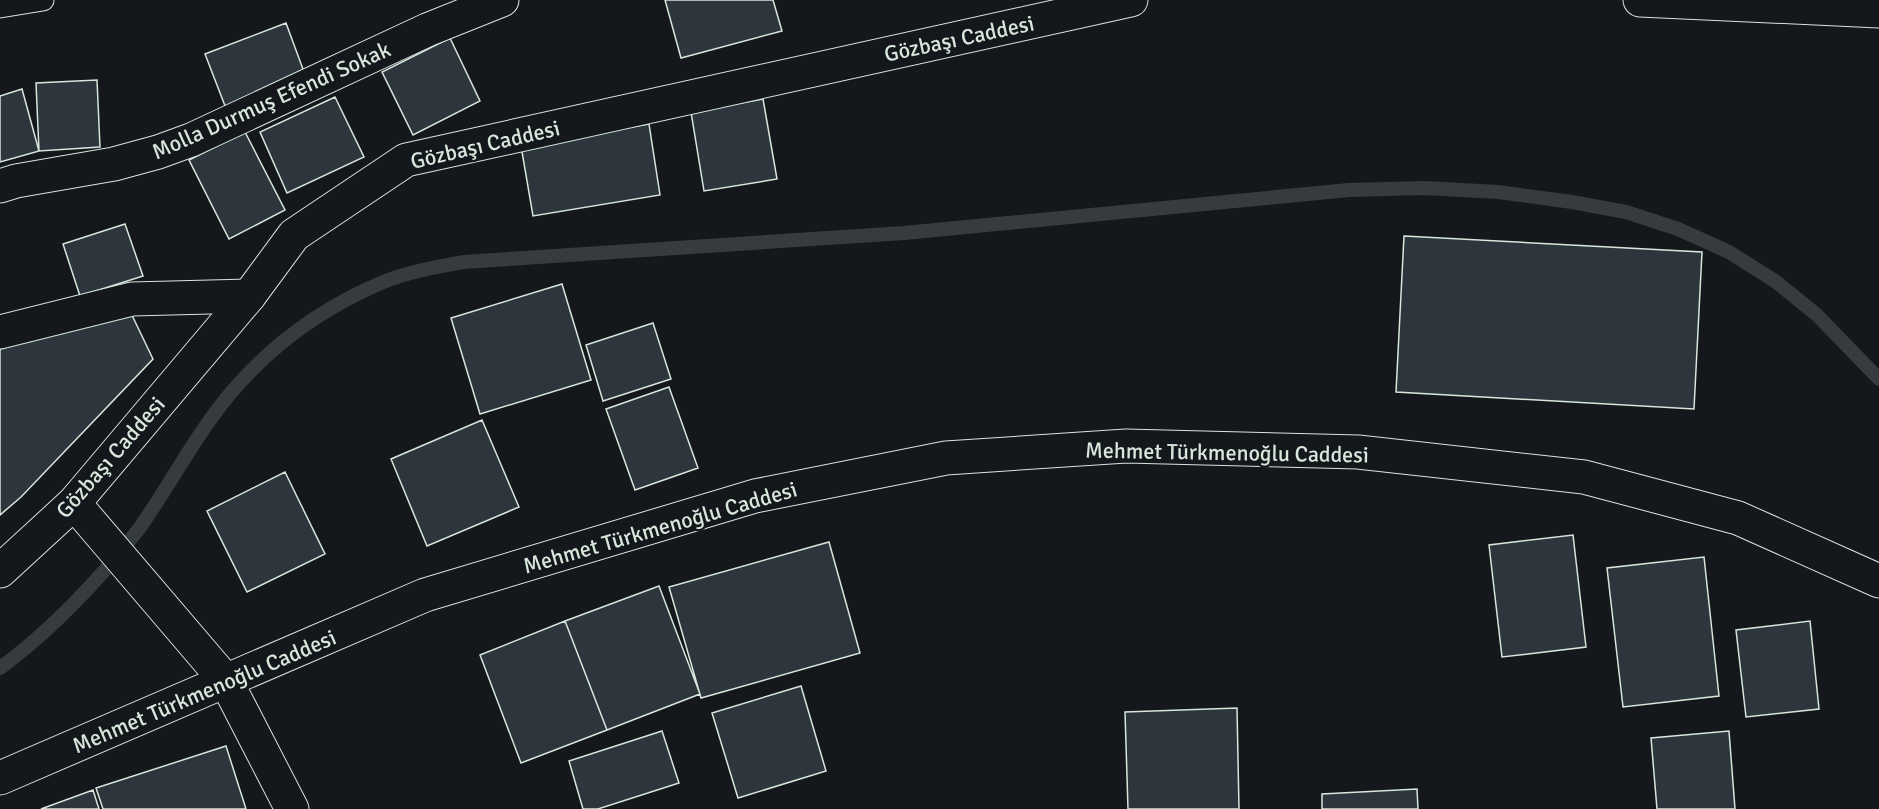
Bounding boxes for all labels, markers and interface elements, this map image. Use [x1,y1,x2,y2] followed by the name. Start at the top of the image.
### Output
[882,9,1036,68] street label: Gözbaşı Caddesi
[148,36,395,165] street label: Molla Durmuş Efendi Sokak
[408,114,562,175] street label: Gözbaşı Caddesi
[50,391,171,524] street label: Gözbaşı Caddesi
[1085,437,1369,468] street label: Mehmet Türkmenoğlu Caddesi
[520,475,800,580] street label: Mehmet Türkmenoğlu Caddesi
[68,624,340,759] street label: Mehmet Türkmenoğlu Caddesi

